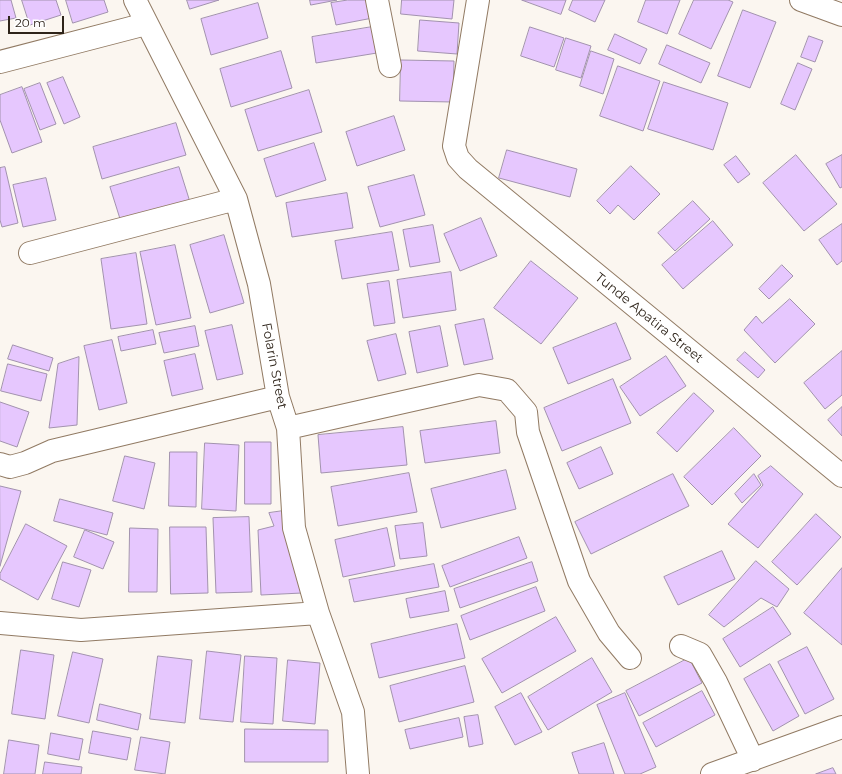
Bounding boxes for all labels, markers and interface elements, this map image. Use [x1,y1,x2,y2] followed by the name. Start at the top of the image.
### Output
[10,8,66,34] scale bar
[15,15,46,30] text: 20 m
[592,270,706,366] street label: Tunde Apatira Street
[258,322,290,410] street label: Folarin Street

